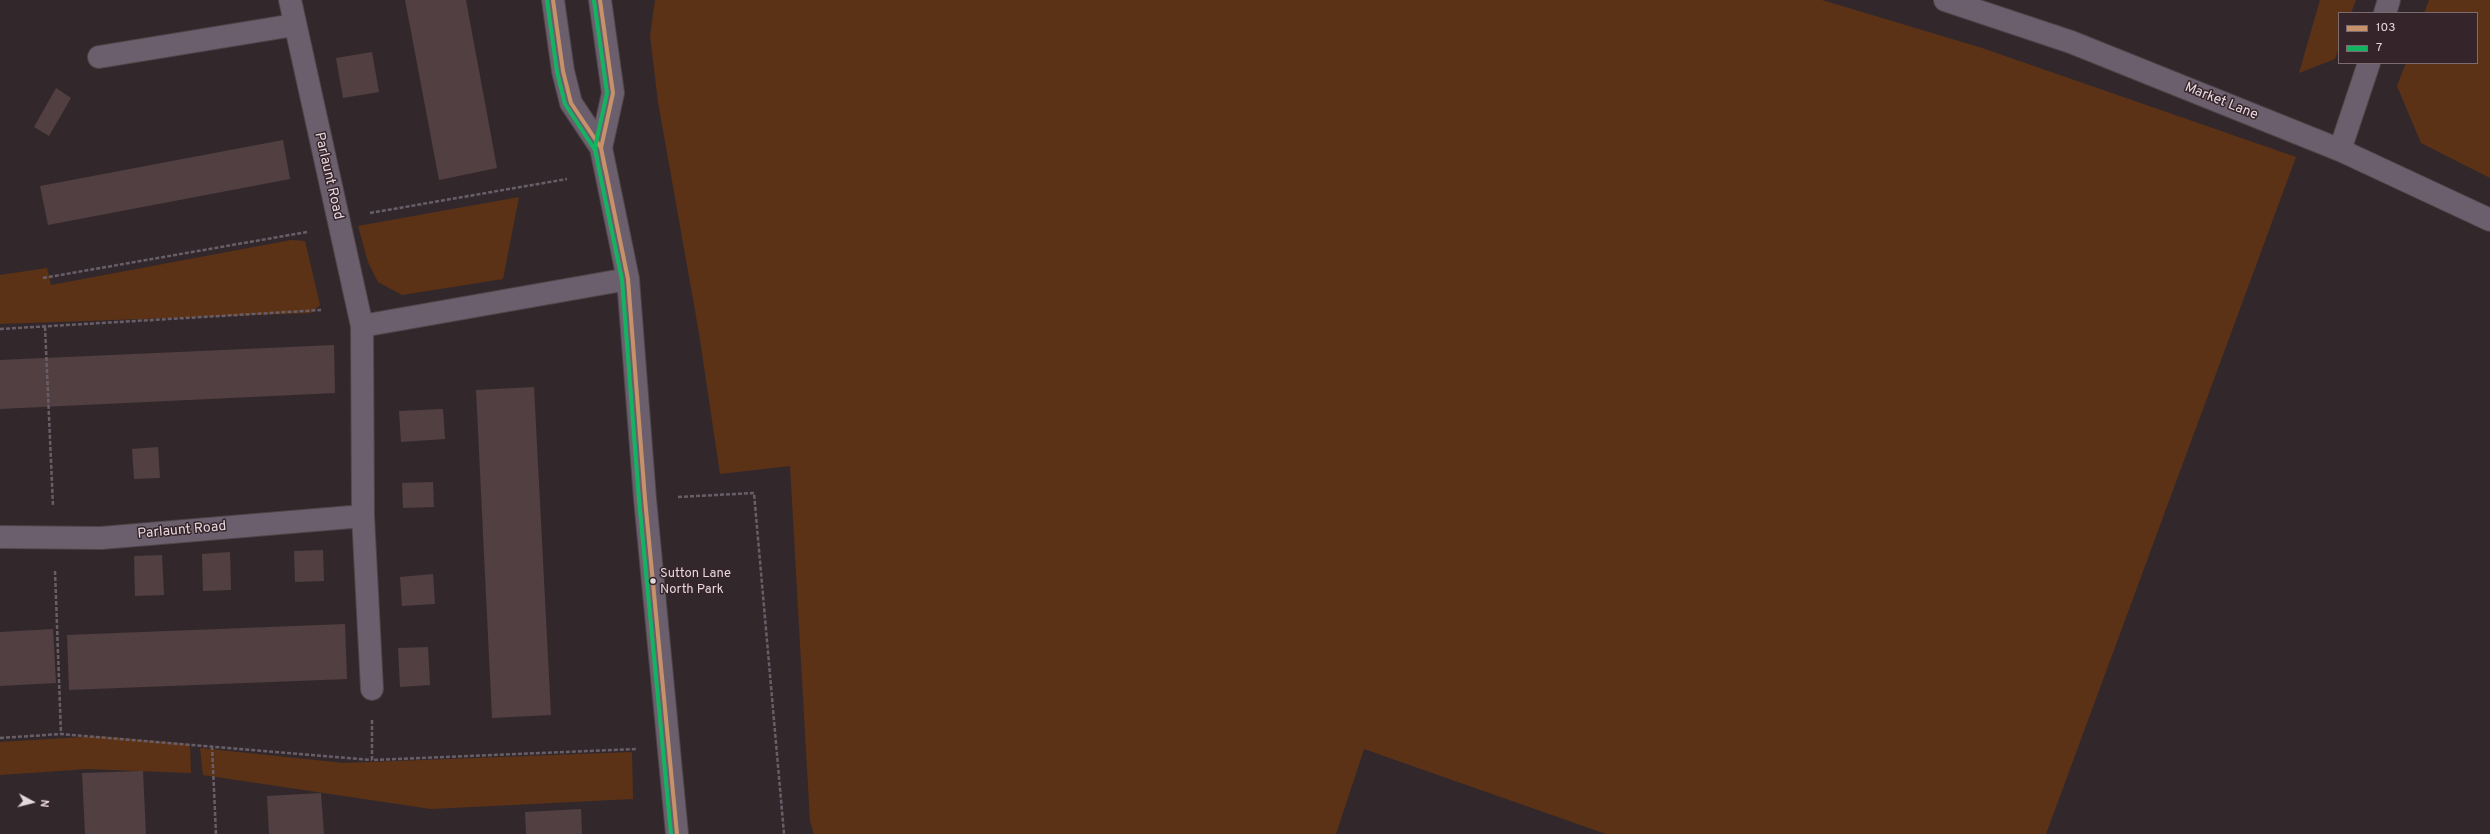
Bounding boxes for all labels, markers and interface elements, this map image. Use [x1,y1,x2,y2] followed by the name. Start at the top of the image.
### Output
[2338,12,2478,64] legend
[2376,20,2395,36] text: 103
[2376,40,2382,56] text: 7
[2182,80,2260,124] street label: Market Lane
[310,131,346,221] street label: Parlaunt Road
[137,519,227,543] street label: Parlaunt Road
[660,566,731,597] place label: Sutton Lane North Park
[648,576,658,586] marker: Sutton Lane North Park
[12,782,52,822] north arrow
[36,799,51,808] text: N

